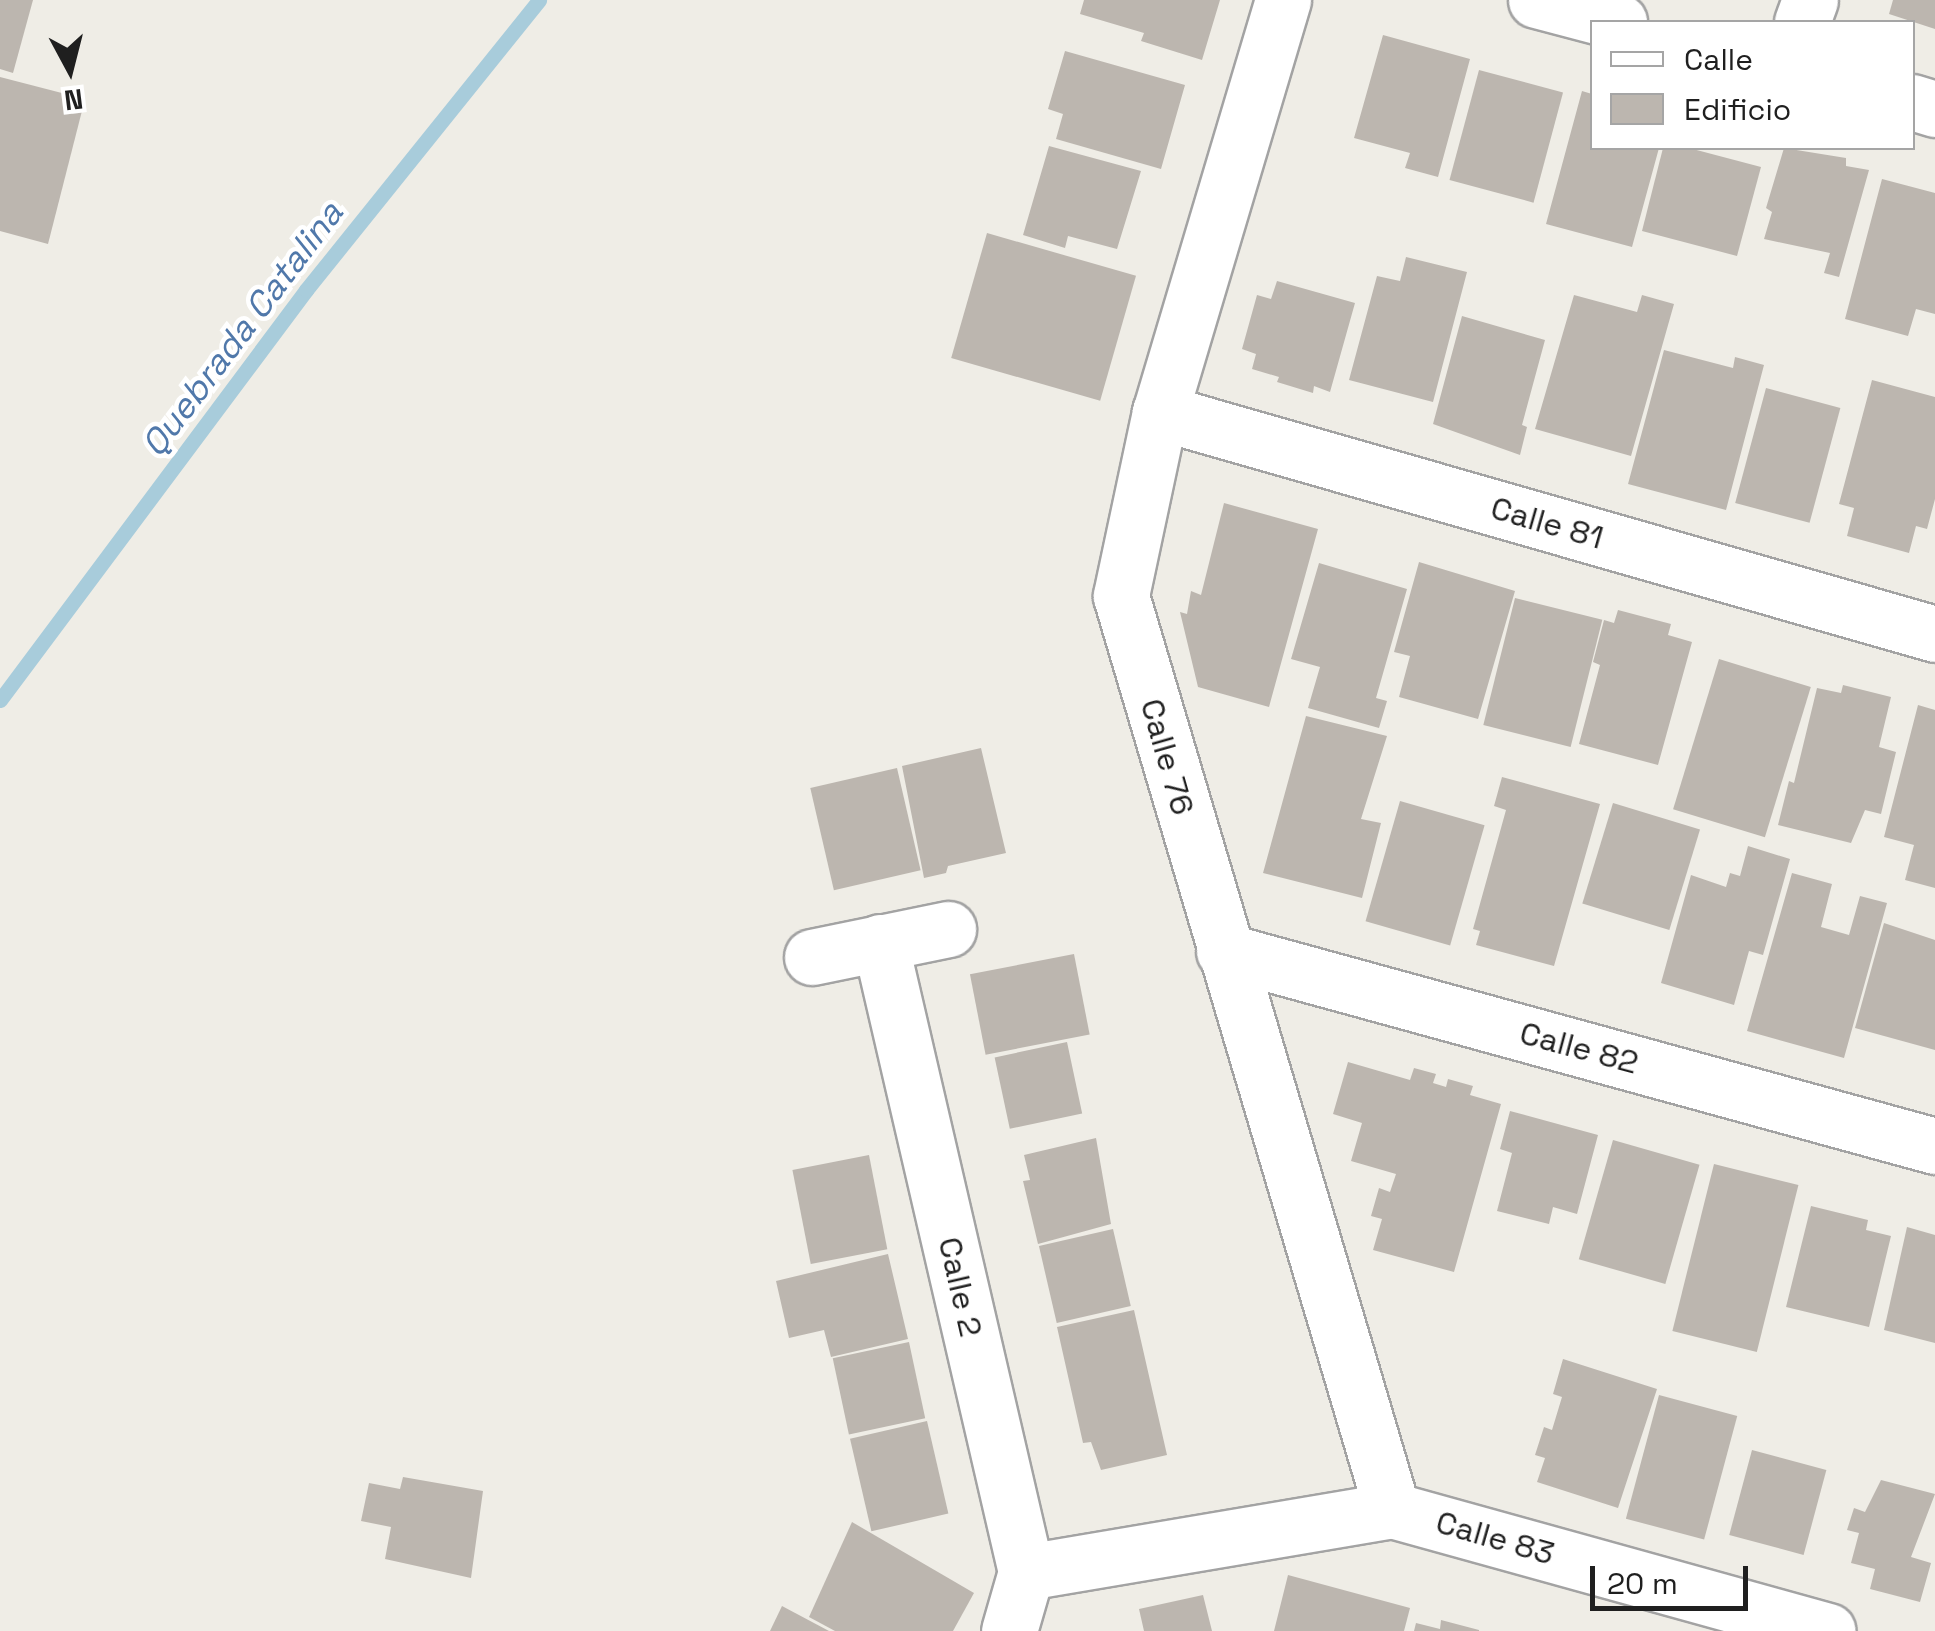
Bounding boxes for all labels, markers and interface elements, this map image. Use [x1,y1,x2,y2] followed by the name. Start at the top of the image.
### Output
[20,20,120,120] north arrow
[1590,20,1915,150] legend
[1684,40,1753,79] text: Calle
[62,81,85,119] text: N
[1684,90,1791,129] text: Edificio
[132,193,352,465] water label: Quebrada Catalina
[1486,489,1608,557] street label: Calle 81
[1132,694,1202,820] street label: Calle 76
[1516,1014,1642,1082] street label: Calle 82
[930,1233,990,1341] street label: Calle 2
[1432,1503,1558,1573] street label: Calle 83
[1595,1546,1752,1608] scale bar
[1607,1564,1678,1603] text: 20 m

